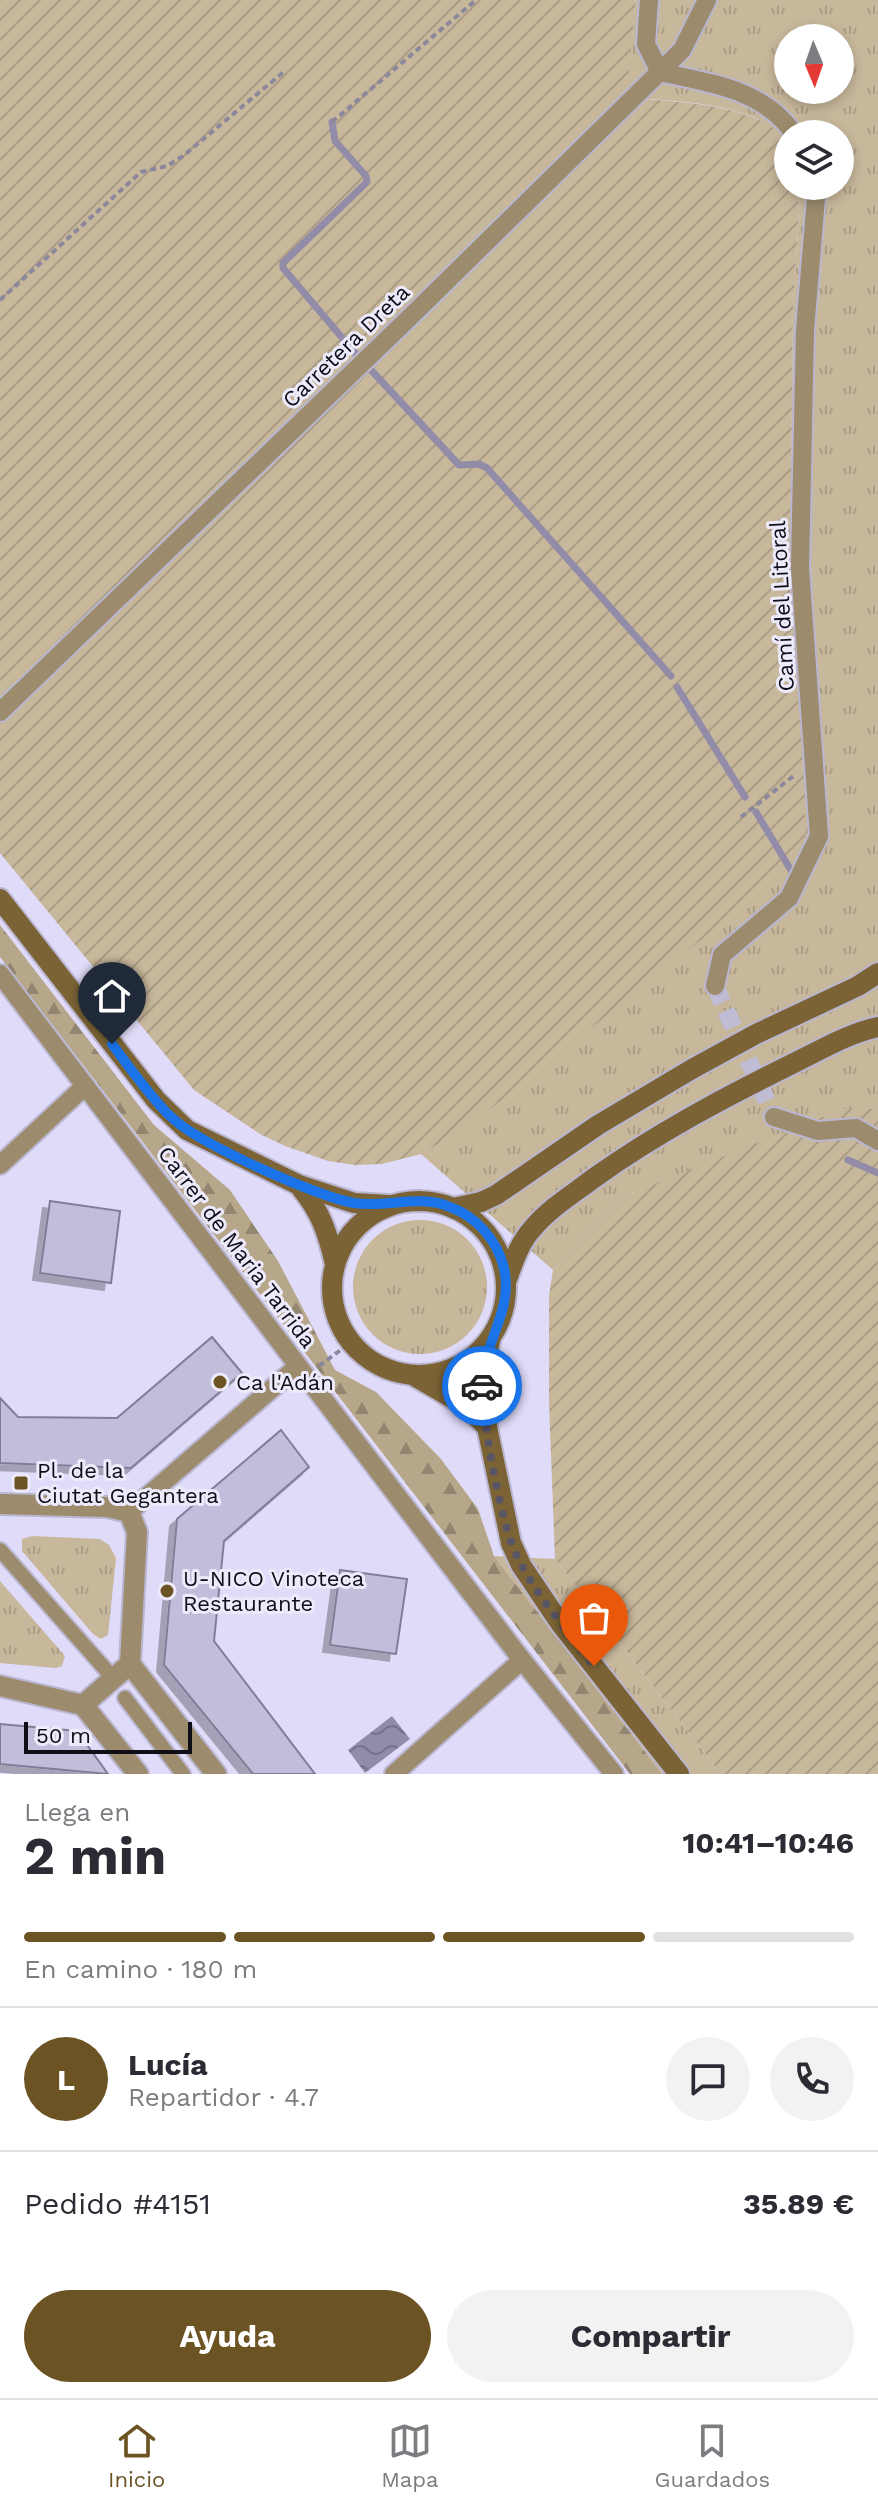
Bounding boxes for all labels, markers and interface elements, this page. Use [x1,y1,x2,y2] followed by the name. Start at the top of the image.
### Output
[774,24,854,104] north arrow
[774,24,854,200] map controls
[774,120,854,200] button: layers
[278,279,414,413] street label: Carretera Dreta
[765,520,799,692] street label: Camí del Litoral
[78,962,146,1044] pin
[90,974,134,1018] icon: home
[153,1141,321,1353] street label: Carrer de Maria Tarrida
[442,1346,522,1426] courier
[460,1364,504,1408] icon: car
[236,1370,334,1395] place label: Ca l'Adán
[211,1373,229,1391] marker: Ca l'Adán
[37,1458,219,1508] place label: Pl. de la Ciutat Gegantera
[12,1474,30,1492] marker: Pl. de la Ciutat Gegantera
[183,1566,364,1616] place label: U-NICO Vinoteca Restaurante
[158,1582,176,1600] marker: U-NICO Vinoteca Restaurante
[560,1584,628,1666] pin
[572,1596,616,1640] icon: bag
[24,1718,192,1754] scale bar
[36,1723,91,1748] text: 50 m
[24,1797,130,1827] text: Llega en
[682,1825,854,1860] text: 10:41–10:46
[24,1826,166,1887] text: 2 min
[24,1954,257,1984] text: En camino · 180 m
[666,2037,750,2121] button: chat
[770,2037,854,2121] button: phone
[128,2047,208,2082] text: Lucía
[57,2062,75,2097] text: L
[128,2082,319,2112] text: Repartidor · 4.7
[24,2186,211,2221] text: Pedido #4151
[743,2186,854,2221] text: 35.89 €
[24,2290,431,2382] button: Ayuda
[447,2290,854,2382] button: Compartir
[108,2419,165,2492] tab: Inicio
[381,2419,439,2492] tab: Mapa
[655,2419,770,2492] tab: Guardados

